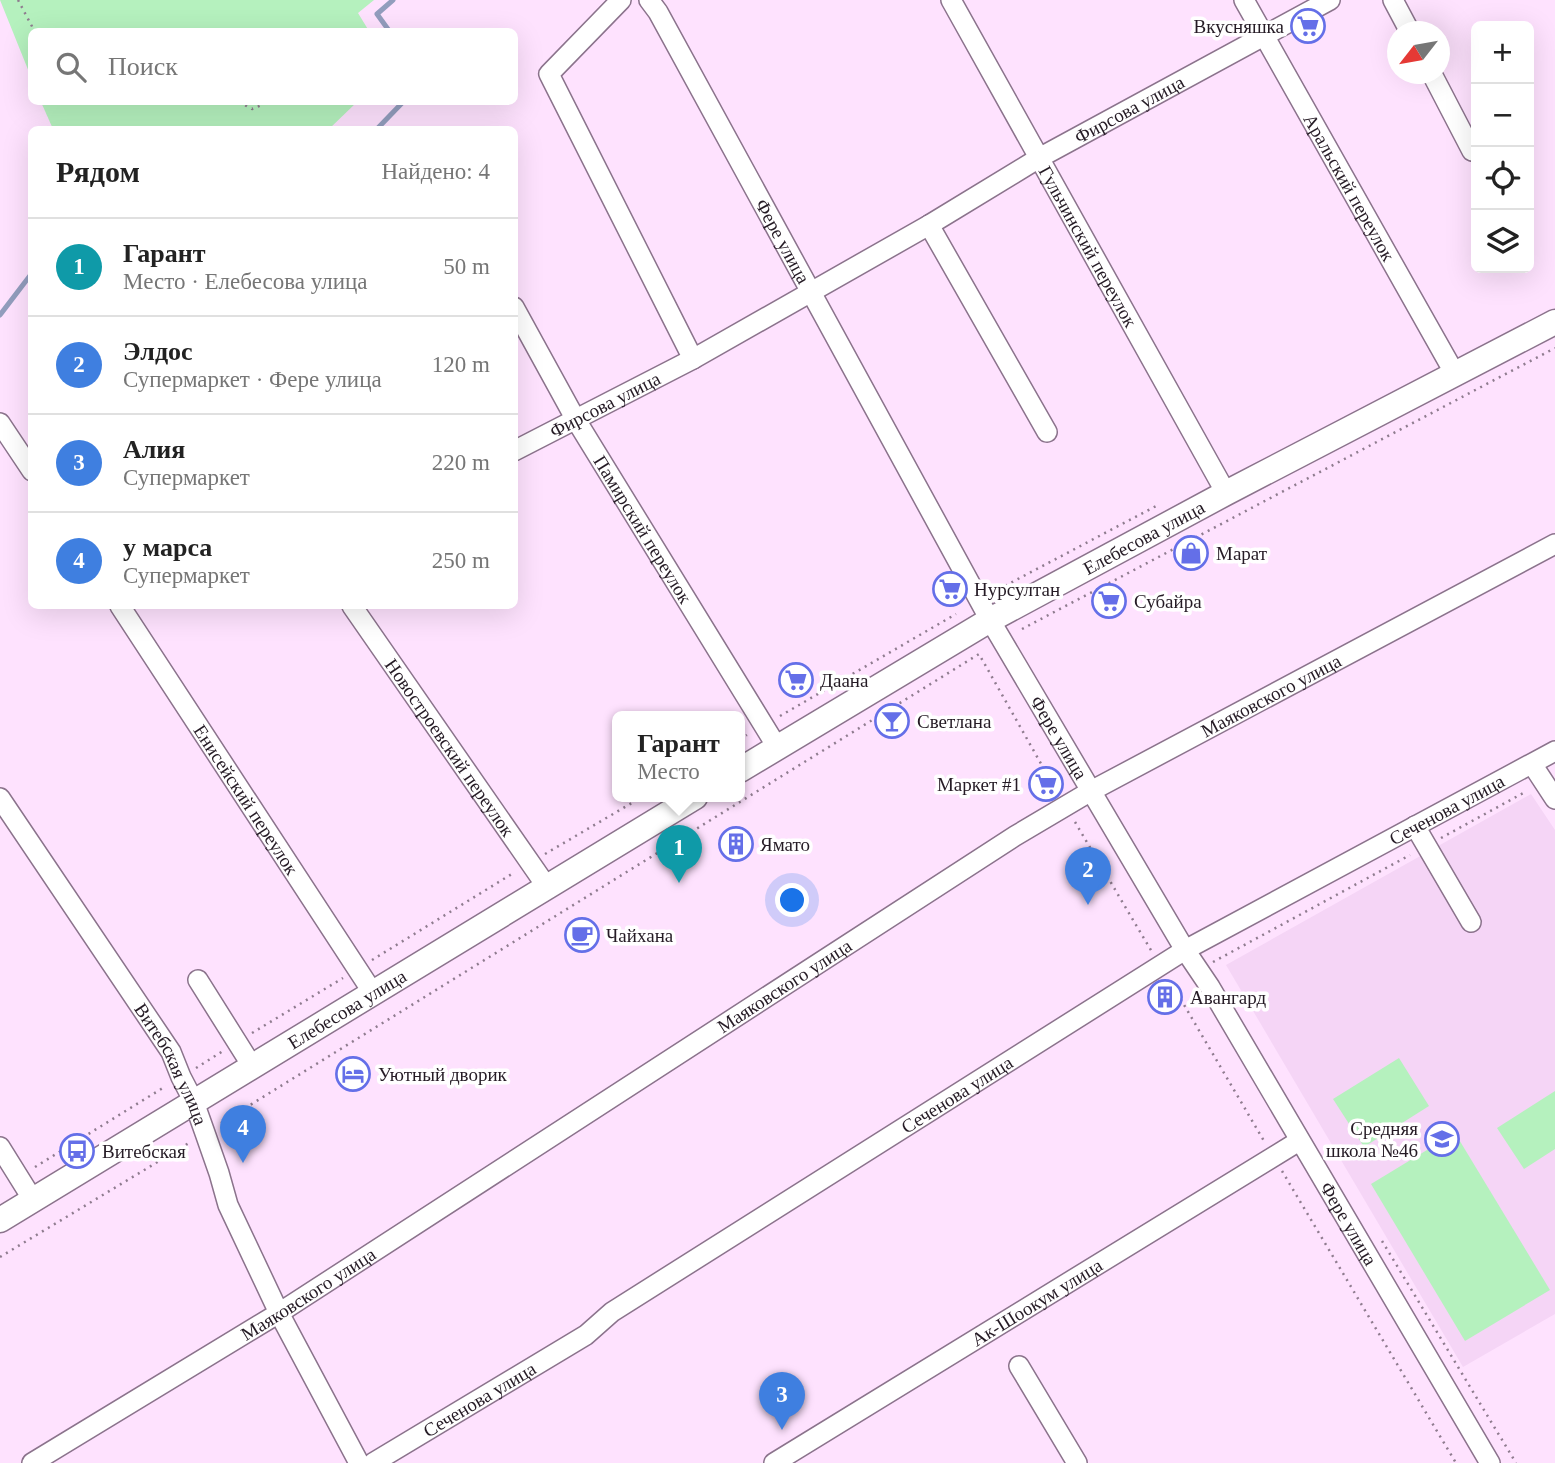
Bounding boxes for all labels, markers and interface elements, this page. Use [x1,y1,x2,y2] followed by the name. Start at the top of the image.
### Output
[1289,7,1327,45] supermarket icon: Вкусняшка
[1194,16,1285,37] place label: Вкусняшка
[1387,21,1450,84] north arrow
[1471,21,1534,273] map controls
[1471,21,1534,84] button: +
[28,28,518,105] search box
[52,48,90,86] icon: search
[108,52,178,81] text: Поиск
[1071,71,1188,147] street label: Фирсова улица
[1471,84,1534,147] button: −
[1300,110,1400,265] street label: Аральский переулок
[1471,147,1534,210] button: locate
[56,155,140,188] text: Рядом
[382,159,490,184] text: Найдено: 4
[1035,162,1142,331] street label: Гульчинский переулок
[752,195,815,287] street label: Фере улица
[1471,210,1534,273] button: layers
[123,239,205,268] text: Гарант
[73,254,85,279] text: 1
[443,254,490,279] text: 50 m
[123,269,367,294] text: Место · Елебесова улица
[123,337,193,366] text: Элдос
[73,352,85,377] text: 2
[432,352,490,377] text: 120 m
[123,367,382,392] text: Супермаркет · Фере улица
[546,367,664,441] street label: Фирсова улица
[123,435,185,464] text: Алия
[73,450,85,475] text: 3
[432,450,490,475] text: 220 m
[590,451,697,608] street label: Памирский переулок
[123,465,250,490] text: Супермаркет
[1079,496,1208,578] street label: Елебесова улица
[123,533,212,562] text: у марса
[1172,534,1210,572] shop icon: Марат
[1216,543,1268,564] place label: Марат
[73,548,85,573] text: 4
[432,548,490,573] text: 250 m
[123,563,250,588] text: Супермаркет
[931,570,969,608] supermarket icon: Нурсултан
[974,579,1060,600] place label: Нурсултан
[1090,582,1128,620] supermarket icon: Субайра
[1134,591,1202,612] place label: Субайра
[1197,649,1345,741] street label: Маяковского улица
[381,655,519,841] street label: Новостроевский переулок
[777,661,815,699] supermarket icon: Даана
[820,670,869,691] place label: Даана
[1027,692,1092,783] street label: Фере улица
[873,702,911,740] bar icon: Светлана
[612,711,745,802] popup
[917,711,992,732] place label: Светлана
[190,720,303,879] street label: Енисейский переулок
[637,729,720,758] text: Гарант
[637,759,700,784] text: Место
[1027,765,1065,803] supermarket icon: Маркет #1
[1386,770,1508,849] street label: Сеченова улица
[937,774,1021,795] place label: Маркет #1
[656,825,702,883] pin: 1
[717,825,755,863] building icon: Ямато
[760,834,810,855] place label: Ямато
[1065,847,1111,905] pin: 2
[775,883,809,917] your location
[563,916,601,954] cafe icon: Чайхана
[606,925,674,946] place label: Чайхана
[713,934,856,1037] street label: Маяковского улица
[284,965,410,1053] street label: Елебесова улица
[1146,978,1184,1016] building icon: Авангард
[1190,987,1267,1008] place label: Авангард
[130,999,212,1128] street label: Витебская улица
[897,1051,1017,1137] street label: Сеченова улица
[334,1055,372,1093] hotel icon: Уютный дворик
[378,1064,508,1085] place label: Уютный дворик
[220,1105,266,1163] pin: 4
[1326,1118,1418,1161] place label: Средняя школа №46
[1423,1120,1461,1158] school or university icon: Средняя школа №46
[58,1132,96,1170] bus stop icon: Витебская
[102,1141,186,1162] place label: Витебская
[1316,1178,1382,1269] street label: Фере улица
[237,1243,380,1344] street label: Маяковского улица
[967,1254,1106,1350] street label: Ак-Шоокум улица
[419,1357,540,1441] street label: Сеченова улица
[759,1372,805,1430] pin: 3

